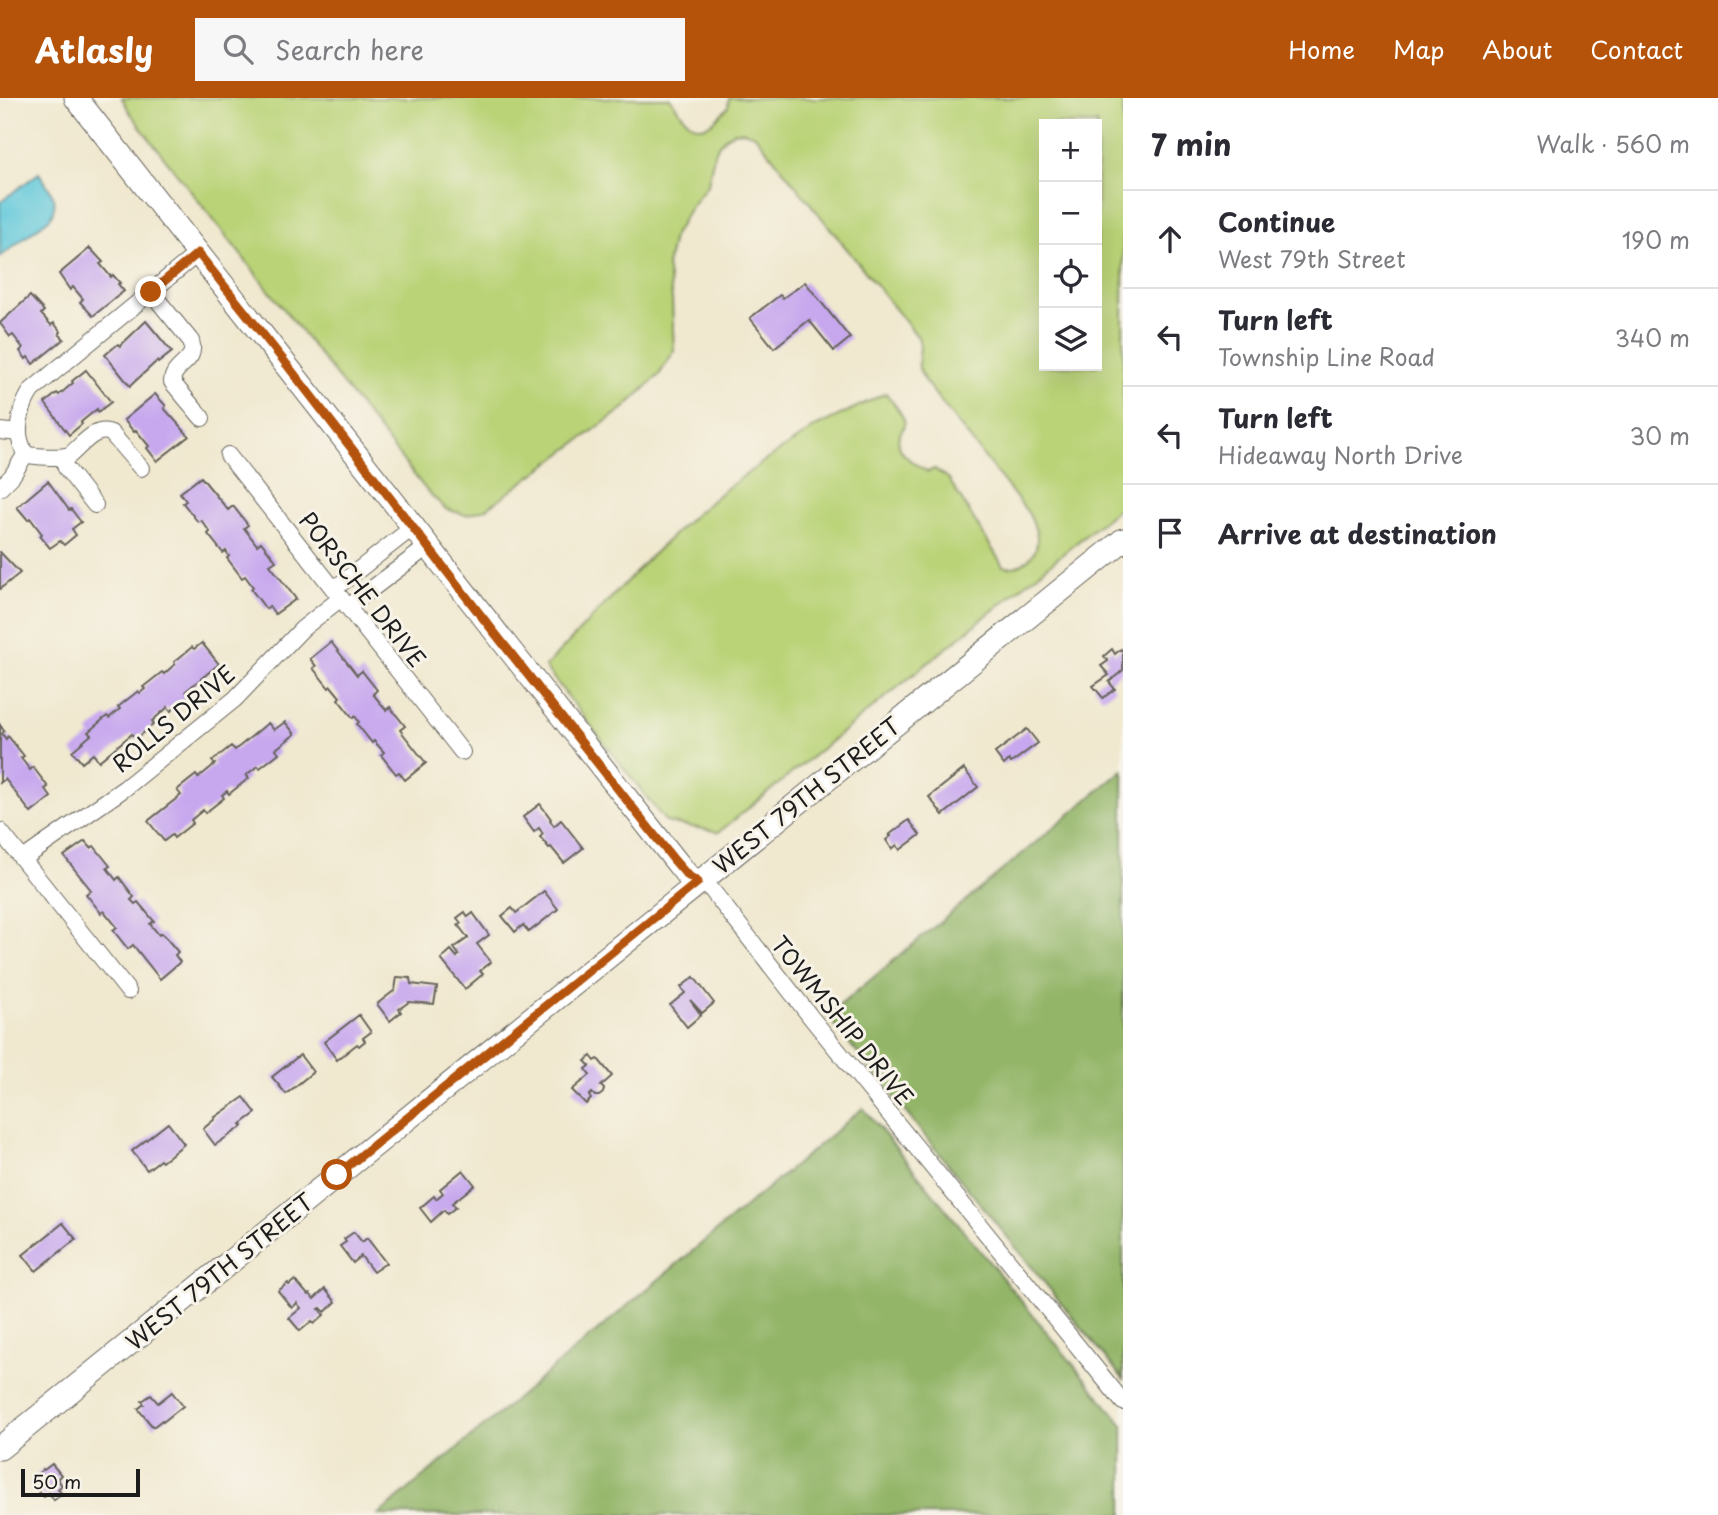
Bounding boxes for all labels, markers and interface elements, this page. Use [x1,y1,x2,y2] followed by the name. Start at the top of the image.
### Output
[195,18,685,81] search box
[35,24,153,74] text: Atlasly
[219,30,257,68] icon: search
[275,30,424,69] text: Search here
[1288,31,1355,67] text: Home
[1393,31,1444,67] text: Map
[1482,31,1552,67] text: About
[1590,31,1683,67] text: Contact
[1039,119,1102,371] map controls
[1039,119,1102,182] button: +
[1151,121,1232,166] text: 7 min
[1536,126,1690,161] text: Walk · 560 m
[1039,182,1102,245] button: −
[1218,202,1335,241] text: Continue
[1151,220,1189,258] icon: ahead
[1622,222,1690,257] text: 190 m
[1218,241,1406,276] text: West 79th Street
[1039,245,1102,308] button: locate
[135,276,166,307] route end
[1218,300,1333,339] text: Turn left
[1039,308,1102,371] button: layers
[1151,318,1189,356] icon: left
[1615,320,1690,355] text: 340 m
[1218,339,1435,374] text: Township Line Road
[1218,398,1333,437] text: Turn left
[1151,416,1189,454] icon: left
[1629,418,1690,453] text: 30 m
[1218,437,1463,472] text: Hideaway North Drive
[291,504,435,674] street label: PORSCHE DRIVE
[1151,514,1189,552] icon: arrive
[1218,514,1497,553] text: Arrive at destination
[104,656,242,780] street label: ROLLS DRIVE
[704,708,908,882] street label: WEST 79TH STREET
[763,928,923,1112] street label: TOWMSHIP DRIVE
[321,1159,352,1190] route start
[117,1184,321,1358] street label: WEST 79TH STREET
[21,1466,140,1498] scale bar
[32,1467,81,1495] text: 50 m

